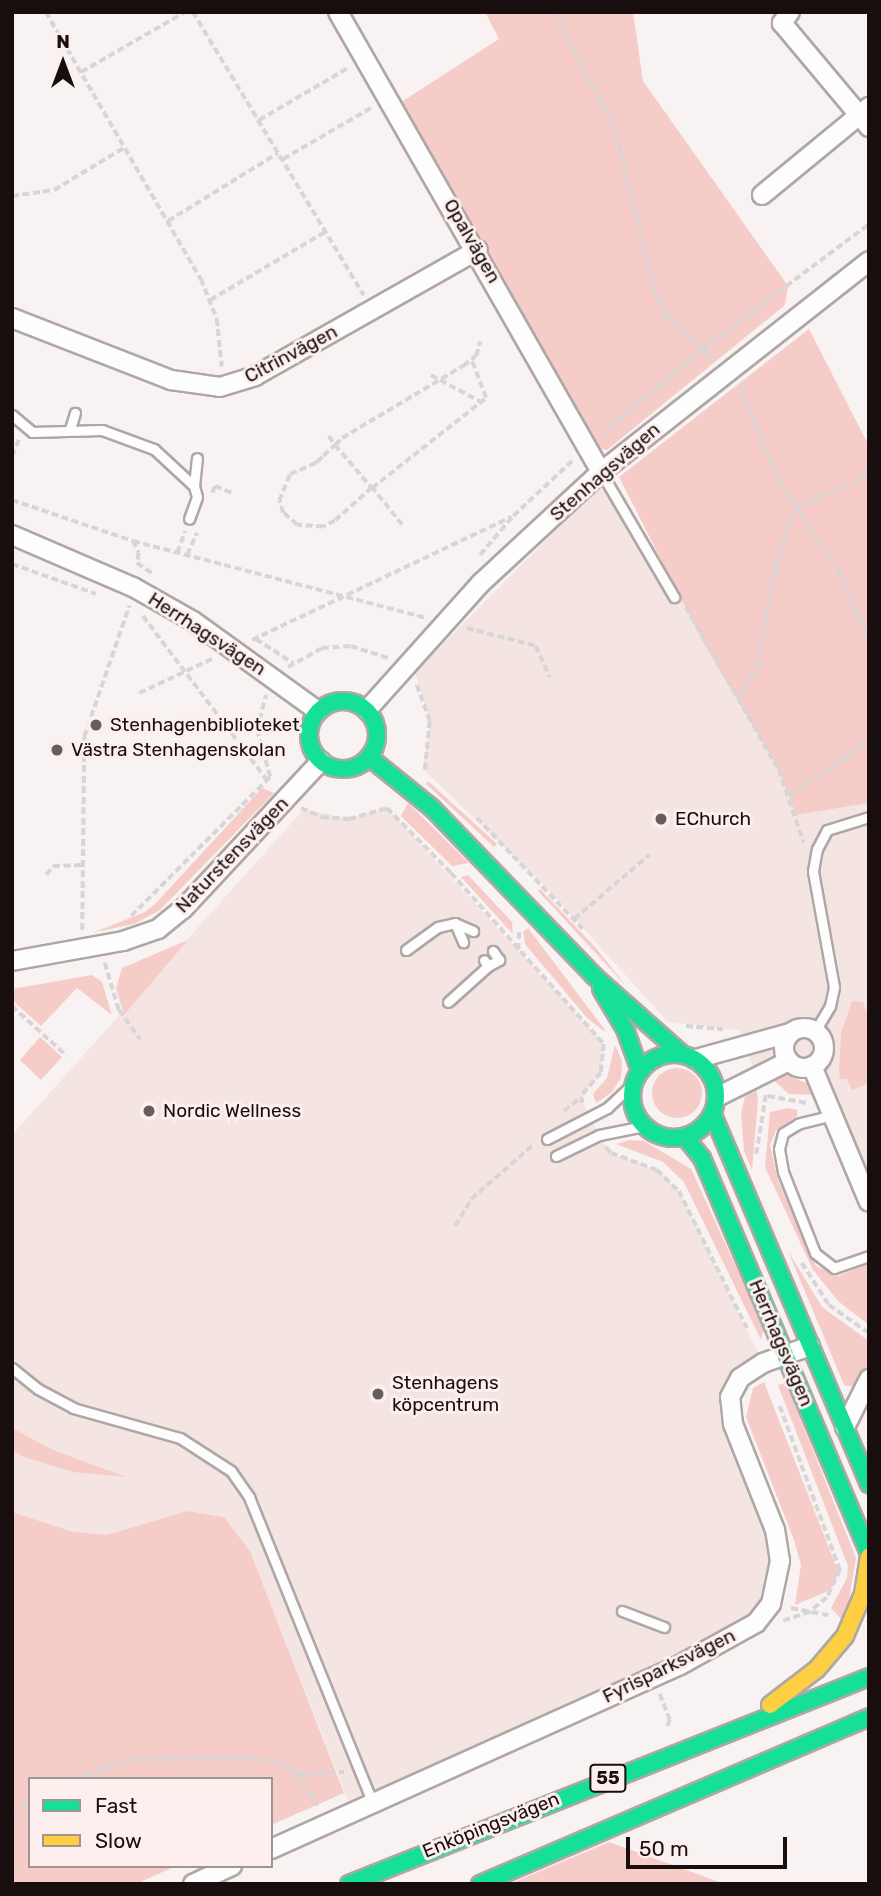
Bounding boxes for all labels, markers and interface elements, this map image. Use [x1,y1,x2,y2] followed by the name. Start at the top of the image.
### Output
[28,28,98,98] north arrow
[56,30,70,53] text: N
[439,195,505,287] street label: Opalvägen
[241,320,341,388] street label: Citrinvägen
[545,418,665,526] street label: Stenhagsvägen
[144,588,270,680] street label: Herrhagsvägen
[110,714,300,736] place label: Stenhagenbiblioteket
[88,717,104,733] marker: Stenhagenbiblioteket
[71,739,286,761] place label: Västra Stenhagenskolan
[49,742,65,758] marker: Västra Stenhagenskolan
[171,792,293,918] street label: Naturstensvägen
[675,808,751,830] place label: EChurch
[653,811,669,827] marker: EChurch
[163,1100,301,1122] place label: Nordic Wellness
[141,1103,157,1119] marker: Nordic Wellness
[744,1276,818,1410] street label: Herrhagsvägen
[392,1372,499,1416] place label: Stenhagens köpcentrum
[370,1386,386,1402] marker: Stenhagens köpcentrum
[599,1624,739,1708] street label: Fyrisparksvägen
[589,1764,627,1792] road number: 55
[28,1777,273,1868] legend
[419,1787,563,1863] street label: Enköpingsvägen
[95,1793,137,1818] text: Fast
[629,1822,790,1866] scale bar
[95,1828,142,1853] text: Slow
[639,1836,689,1861] text: 50 m

